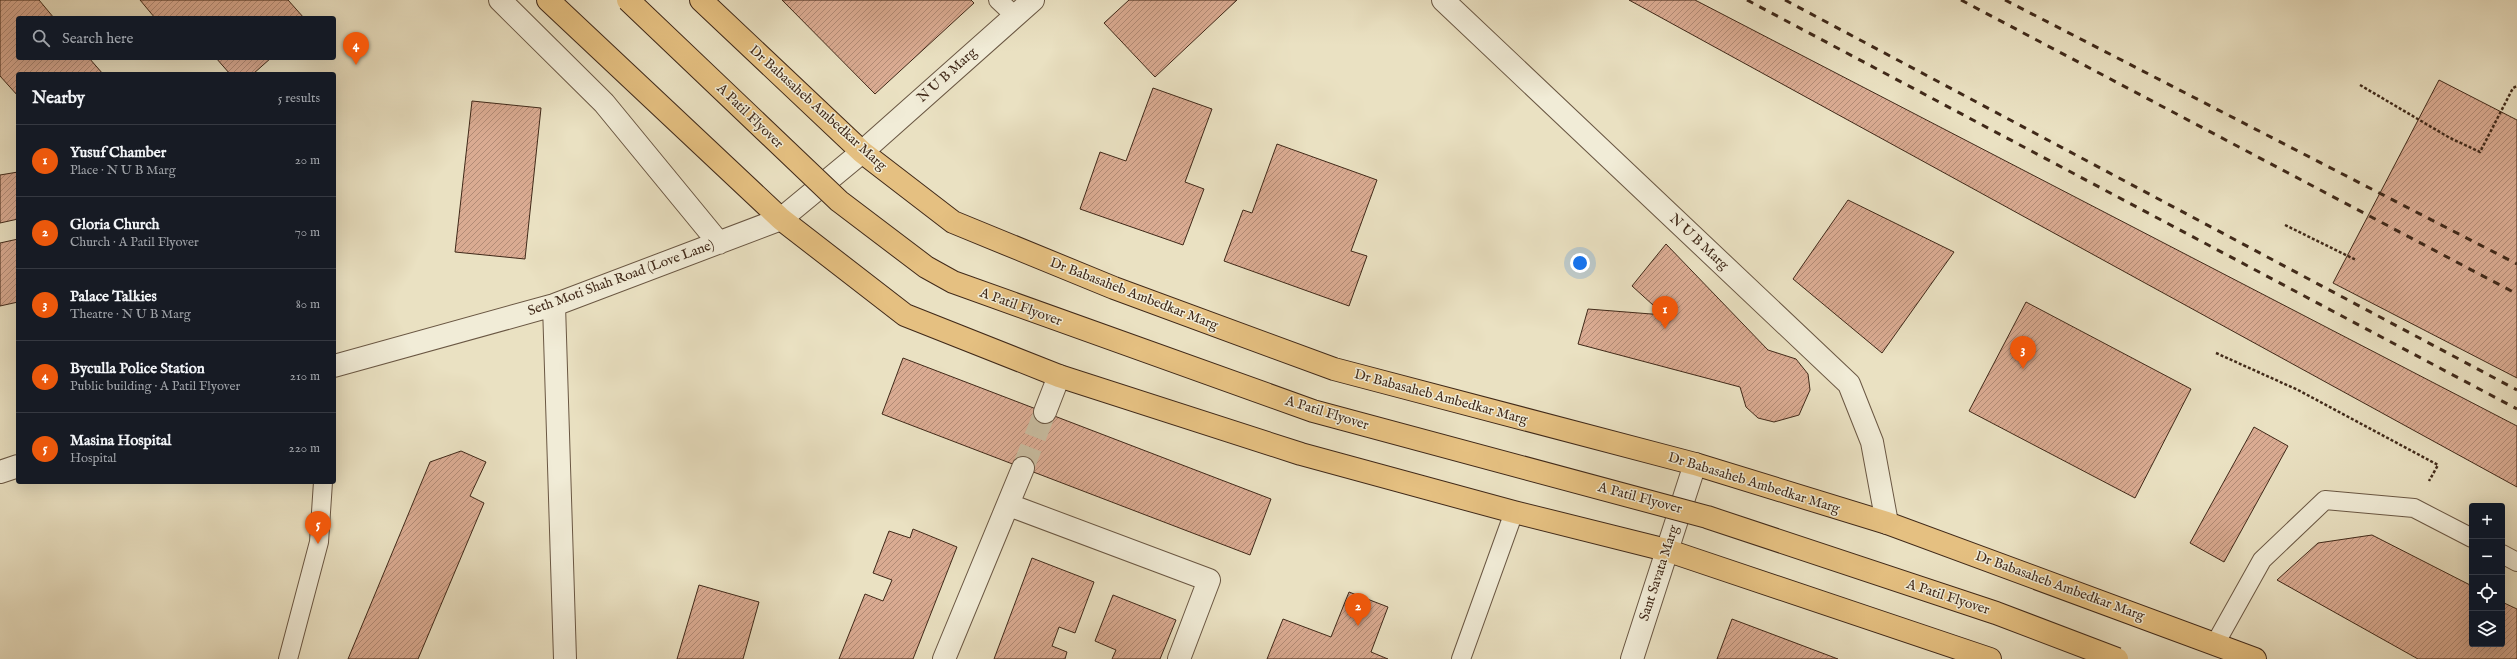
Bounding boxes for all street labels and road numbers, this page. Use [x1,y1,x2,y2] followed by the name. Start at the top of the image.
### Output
[745,41,891,175] street label: Dr Babasaheb Ambedkar Marg
[913,43,981,107] street label: N U B Marg
[712,79,787,152] street label: A Patil Flyover
[1666,210,1733,274] street label: N U B Marg
[525,236,717,320] street label: Seth Moti Shah Road (Love Lane)
[1047,254,1221,335] street label: Dr Babasaheb Ambedkar Marg
[976,283,1065,330] street label: A Patil Flyover
[1352,365,1530,429] street label: Dr Babasaheb Ambedkar Marg
[1282,391,1371,434] street label: A Patil Flyover
[1666,448,1843,518] street label: Dr Babasaheb Ambedkar Marg
[1595,478,1684,518] street label: A Patil Flyover
[1635,522,1683,623] street label: Sant Savata Marg
[1973,547,2148,625] street label: Dr Babasaheb Ambedkar Marg
[1903,575,1992,619] street label: A Patil Flyover

